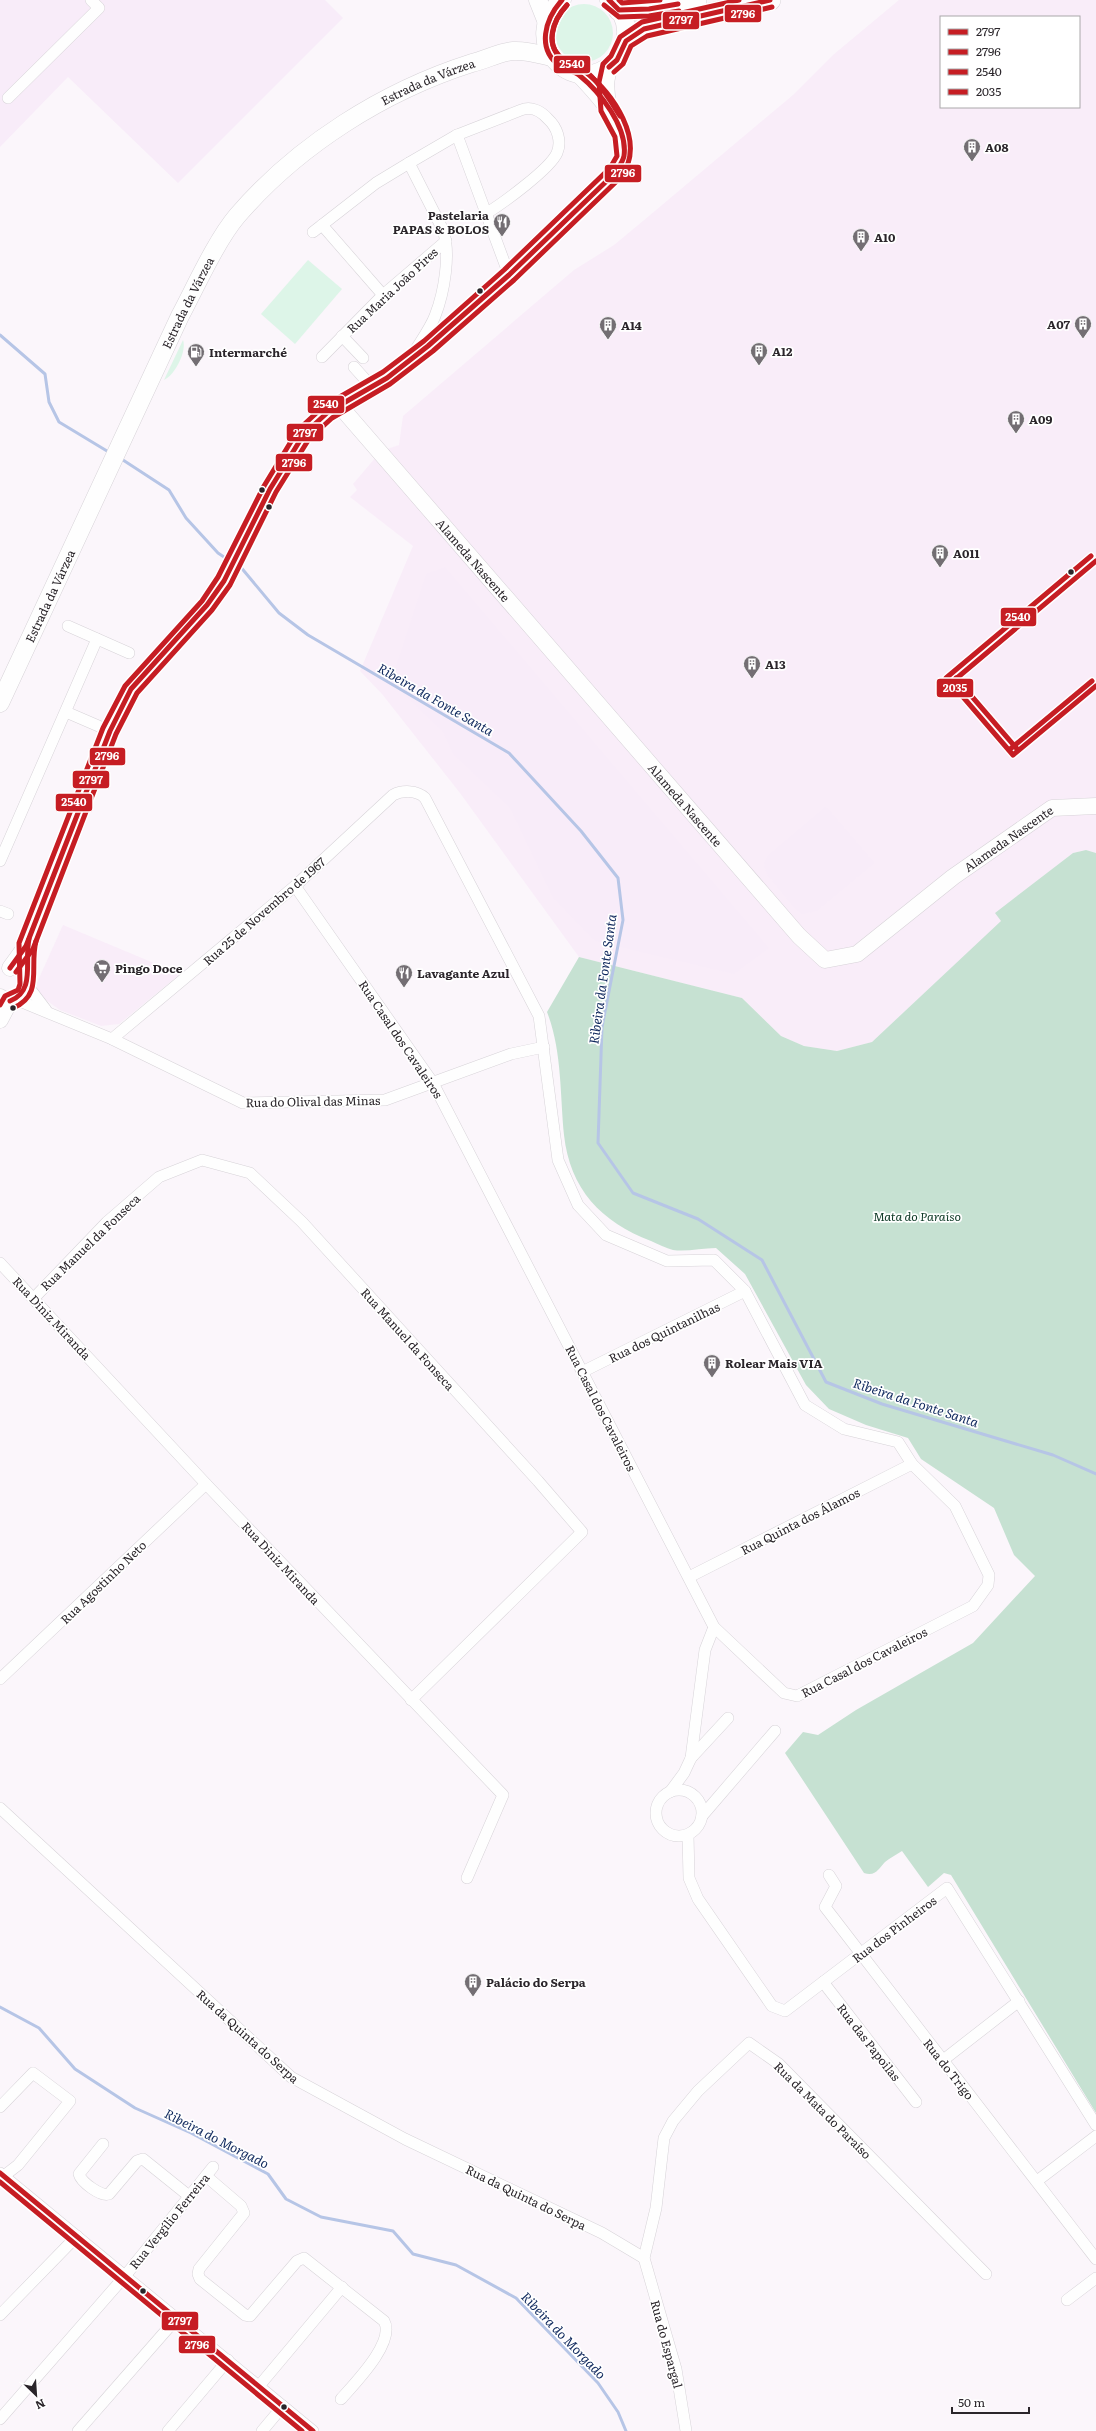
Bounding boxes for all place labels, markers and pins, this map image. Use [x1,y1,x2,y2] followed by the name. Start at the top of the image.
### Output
[962,137,982,162] building icon: A08
[985,138,1009,156] place label: A08
[393,206,489,238] place label: Pastelaria PAPAS & BOLOS
[492,212,512,237] restaurant icon: Pastelaria PAPAS & BOLOS
[851,227,871,252] building icon: A10
[874,228,896,246] place label: A10
[475,286,485,296] unlabelled marker
[1073,314,1093,339] building icon: A07
[598,315,618,340] building icon: A14
[1047,315,1070,333] place label: A07
[621,316,643,334] place label: A14
[749,341,769,366] building icon: A12
[186,342,206,367] fuel station icon: Intermarché
[772,342,793,360] place label: A12
[209,343,287,361] place label: Intermarché
[1006,409,1026,434] building icon: A09
[1029,410,1052,428] place label: A09
[257,485,267,495] unlabelled marker
[264,502,274,512] unlabelled marker
[930,543,950,568] building icon: A011
[953,544,979,562] place label: A011
[1066,567,1076,577] unlabelled marker
[742,654,762,679] building icon: A13
[765,655,786,673] place label: A13
[92,958,112,983] supermarket icon: Pingo Doce
[115,959,183,977] place label: Pingo Doce
[394,963,414,988] restaurant icon: Lavagante Azul
[417,964,510,982] place label: Lavagante Azul
[8,1003,18,1013] unlabelled marker
[702,1353,722,1378] building icon: Rolear Mais VIA
[725,1354,822,1372] place label: Rolear Mais VIA
[463,1972,483,1997] building icon: Palácio do Serpa
[486,1973,586,1991] place label: Palácio do Serpa
[138,2286,148,2296] unlabelled marker
[279,2402,289,2412] unlabelled marker

